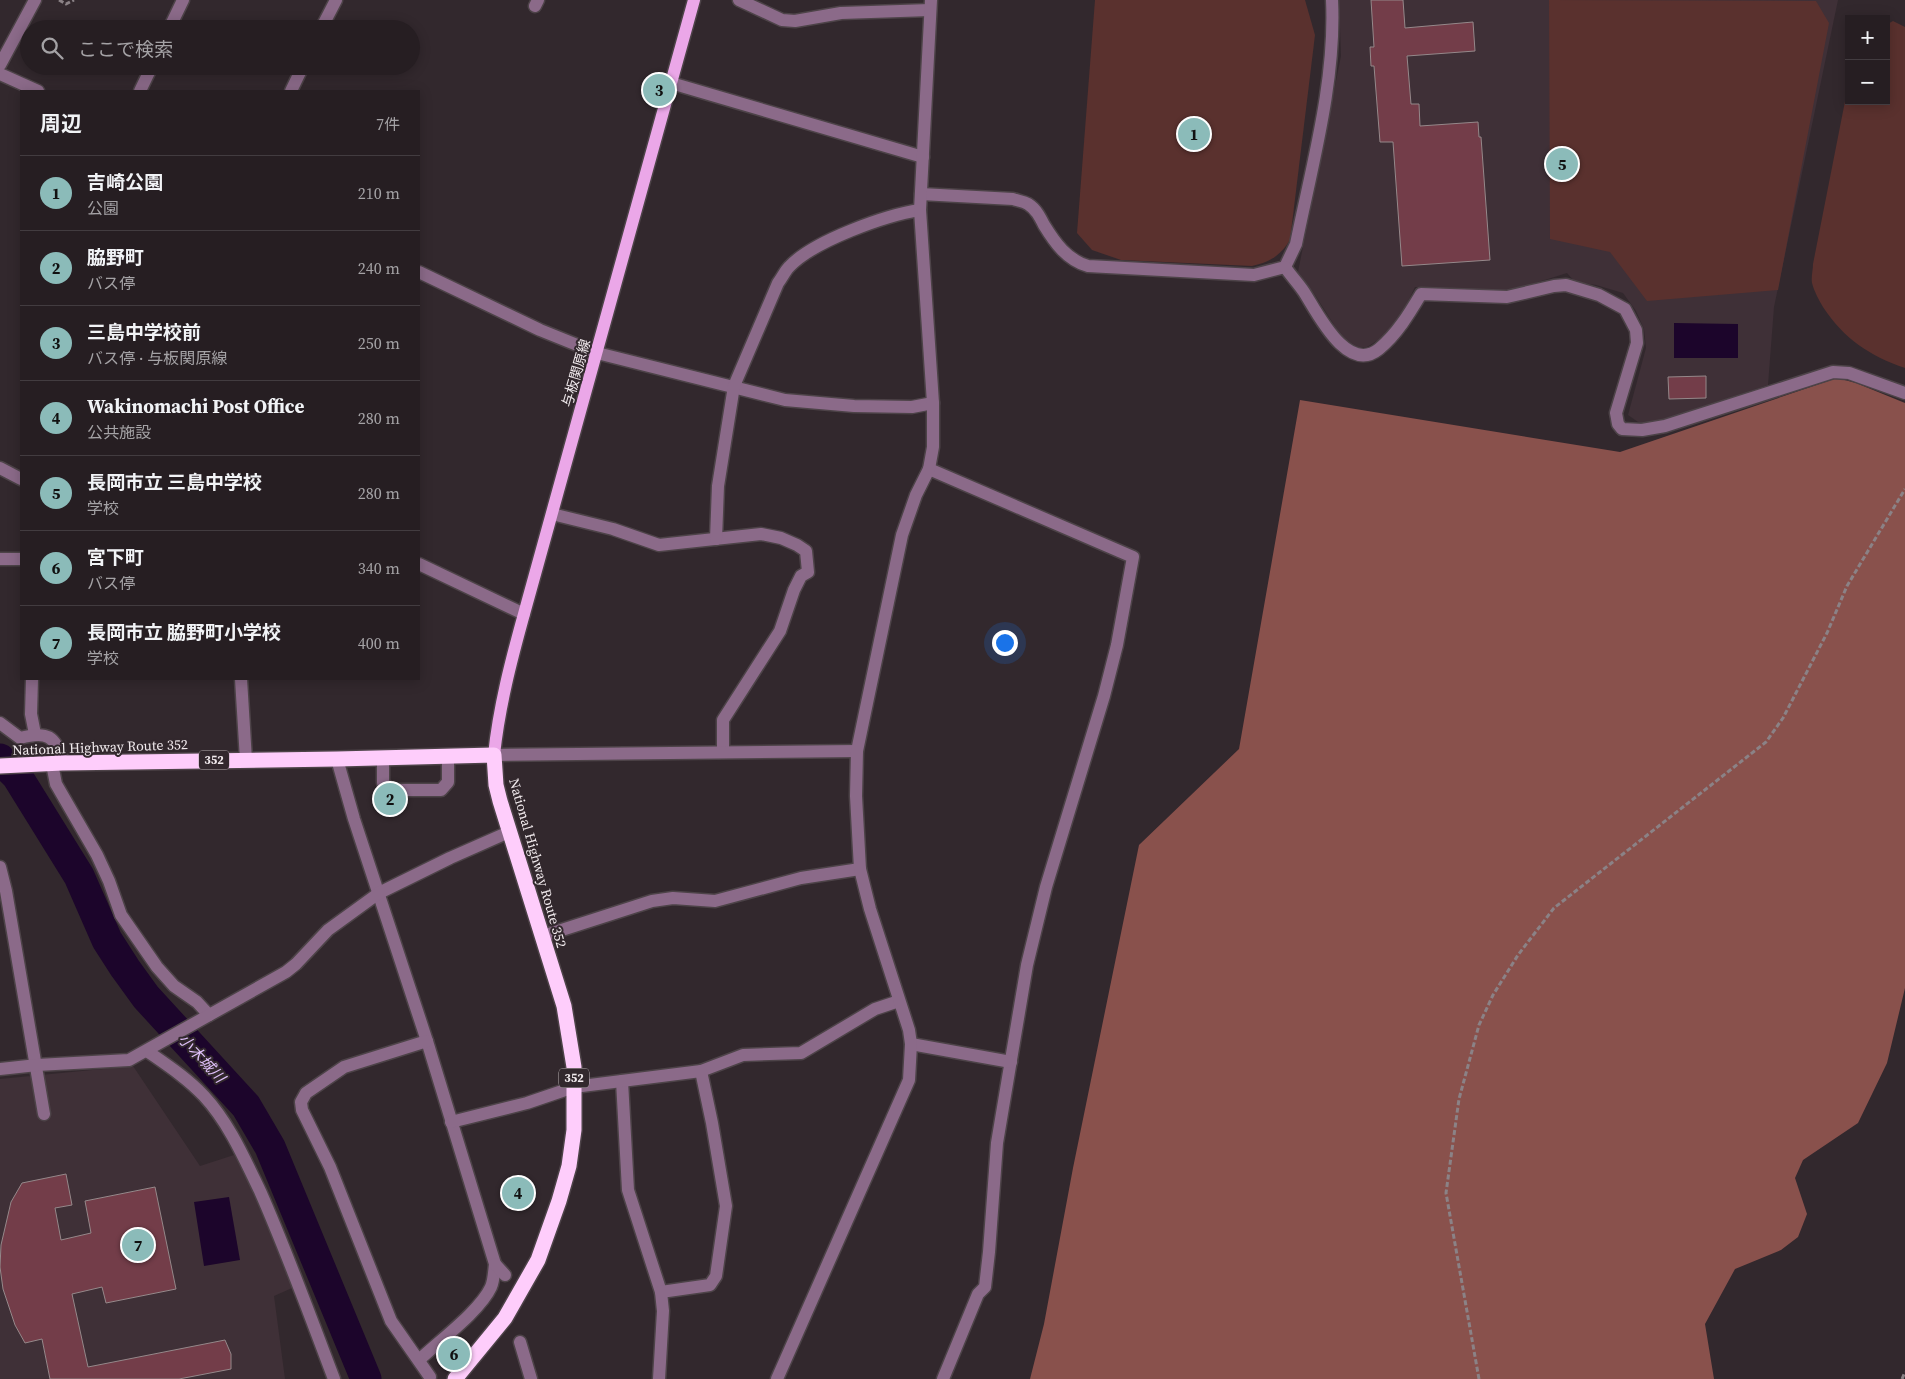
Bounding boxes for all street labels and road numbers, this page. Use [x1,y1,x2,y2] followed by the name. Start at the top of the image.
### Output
[557,337,595,409] street label: 与板関原線
[12,734,188,760] street label: National Highway Route 352
[199,750,229,770] road number: 352
[504,776,572,950] street label: National Highway Route 352
[559,1068,589,1088] road number: 352

